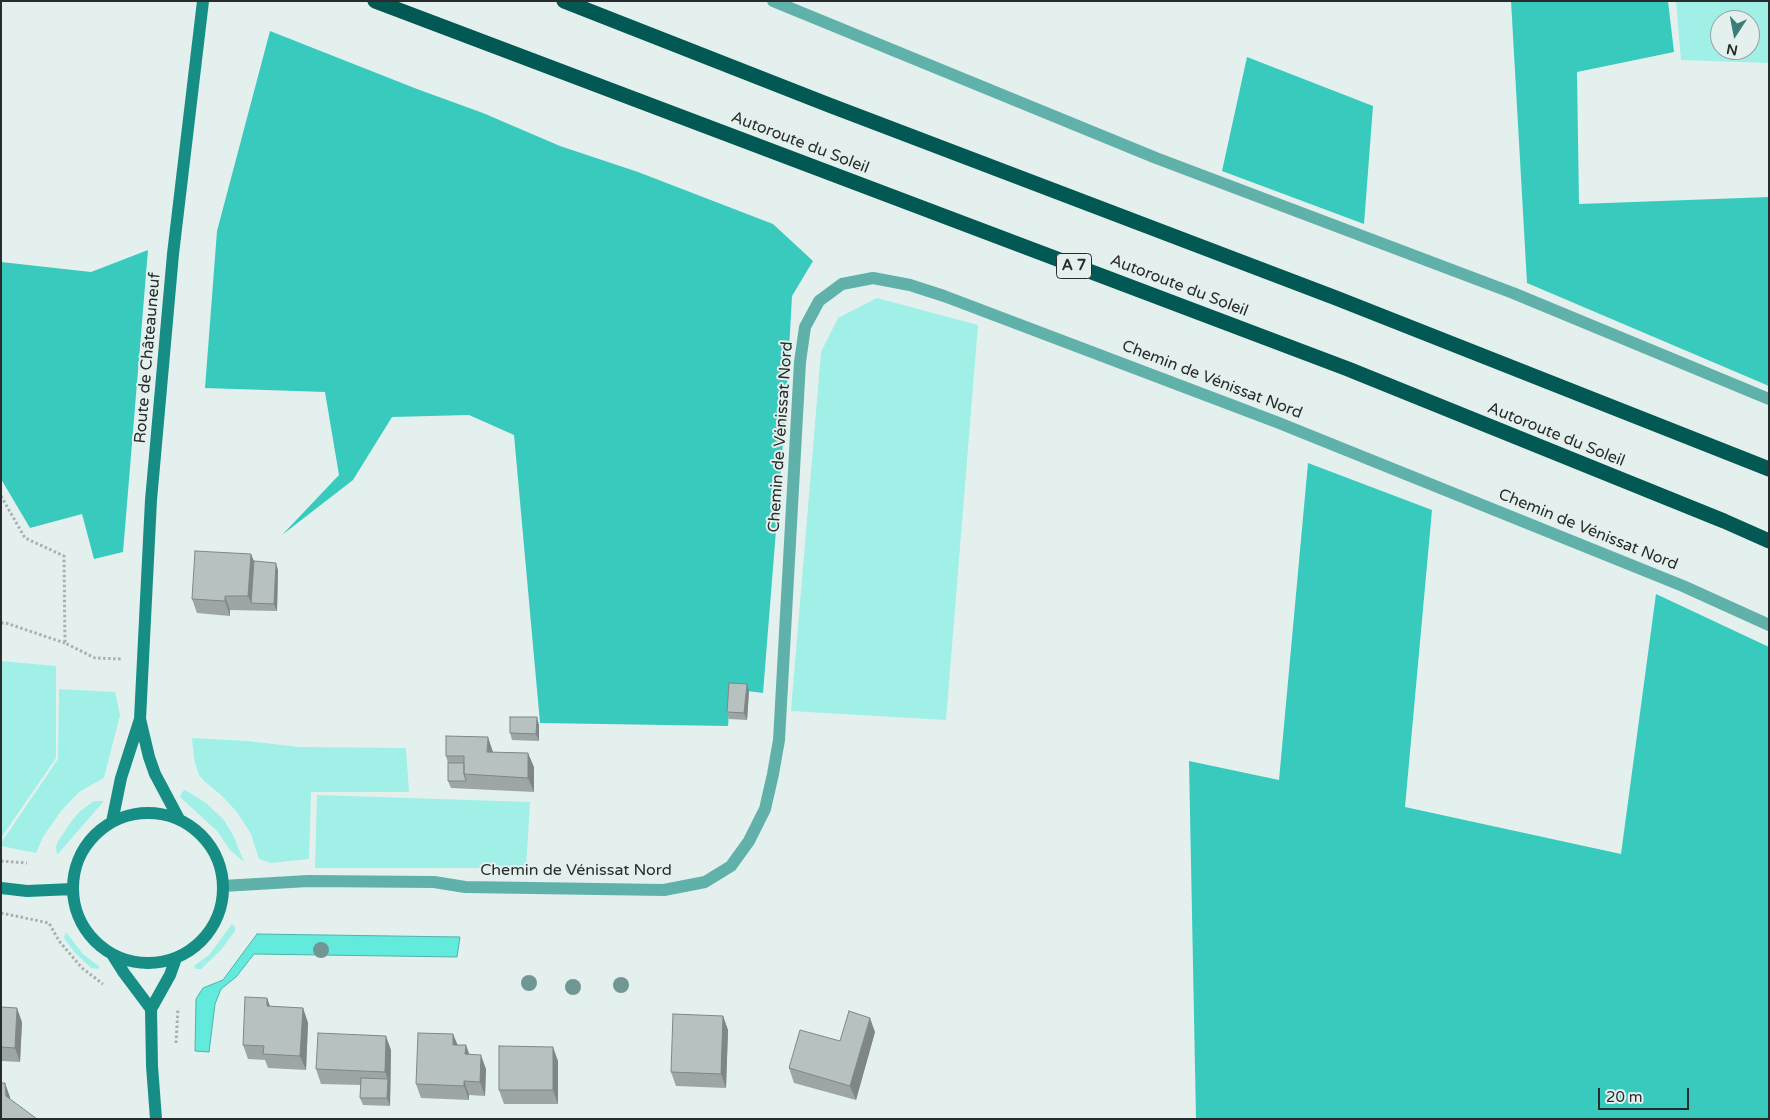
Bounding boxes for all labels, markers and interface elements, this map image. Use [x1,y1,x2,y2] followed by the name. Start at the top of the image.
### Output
[1710,10,1760,60] north arrow
[1725,40,1739,59] text: N
[728,108,872,178] street label: Autoroute du Soleil
[1107,251,1251,321] street label: Autoroute du Soleil
[1056,254,1092,278] road number: A 7
[131,272,165,444] street label: Route de Châteauneuf
[1119,337,1305,423] street label: Chemin de Vénissat Nord
[765,341,797,533] street label: Chemin de Vénissat Nord
[1485,399,1627,471] street label: Autoroute du Soleil
[1496,485,1680,575] street label: Chemin de Vénissat Nord
[480,861,672,881] street label: Chemin de Vénissat Nord
[1600,1078,1691,1110] scale bar
[1606,1088,1643,1106] text: 20 m

